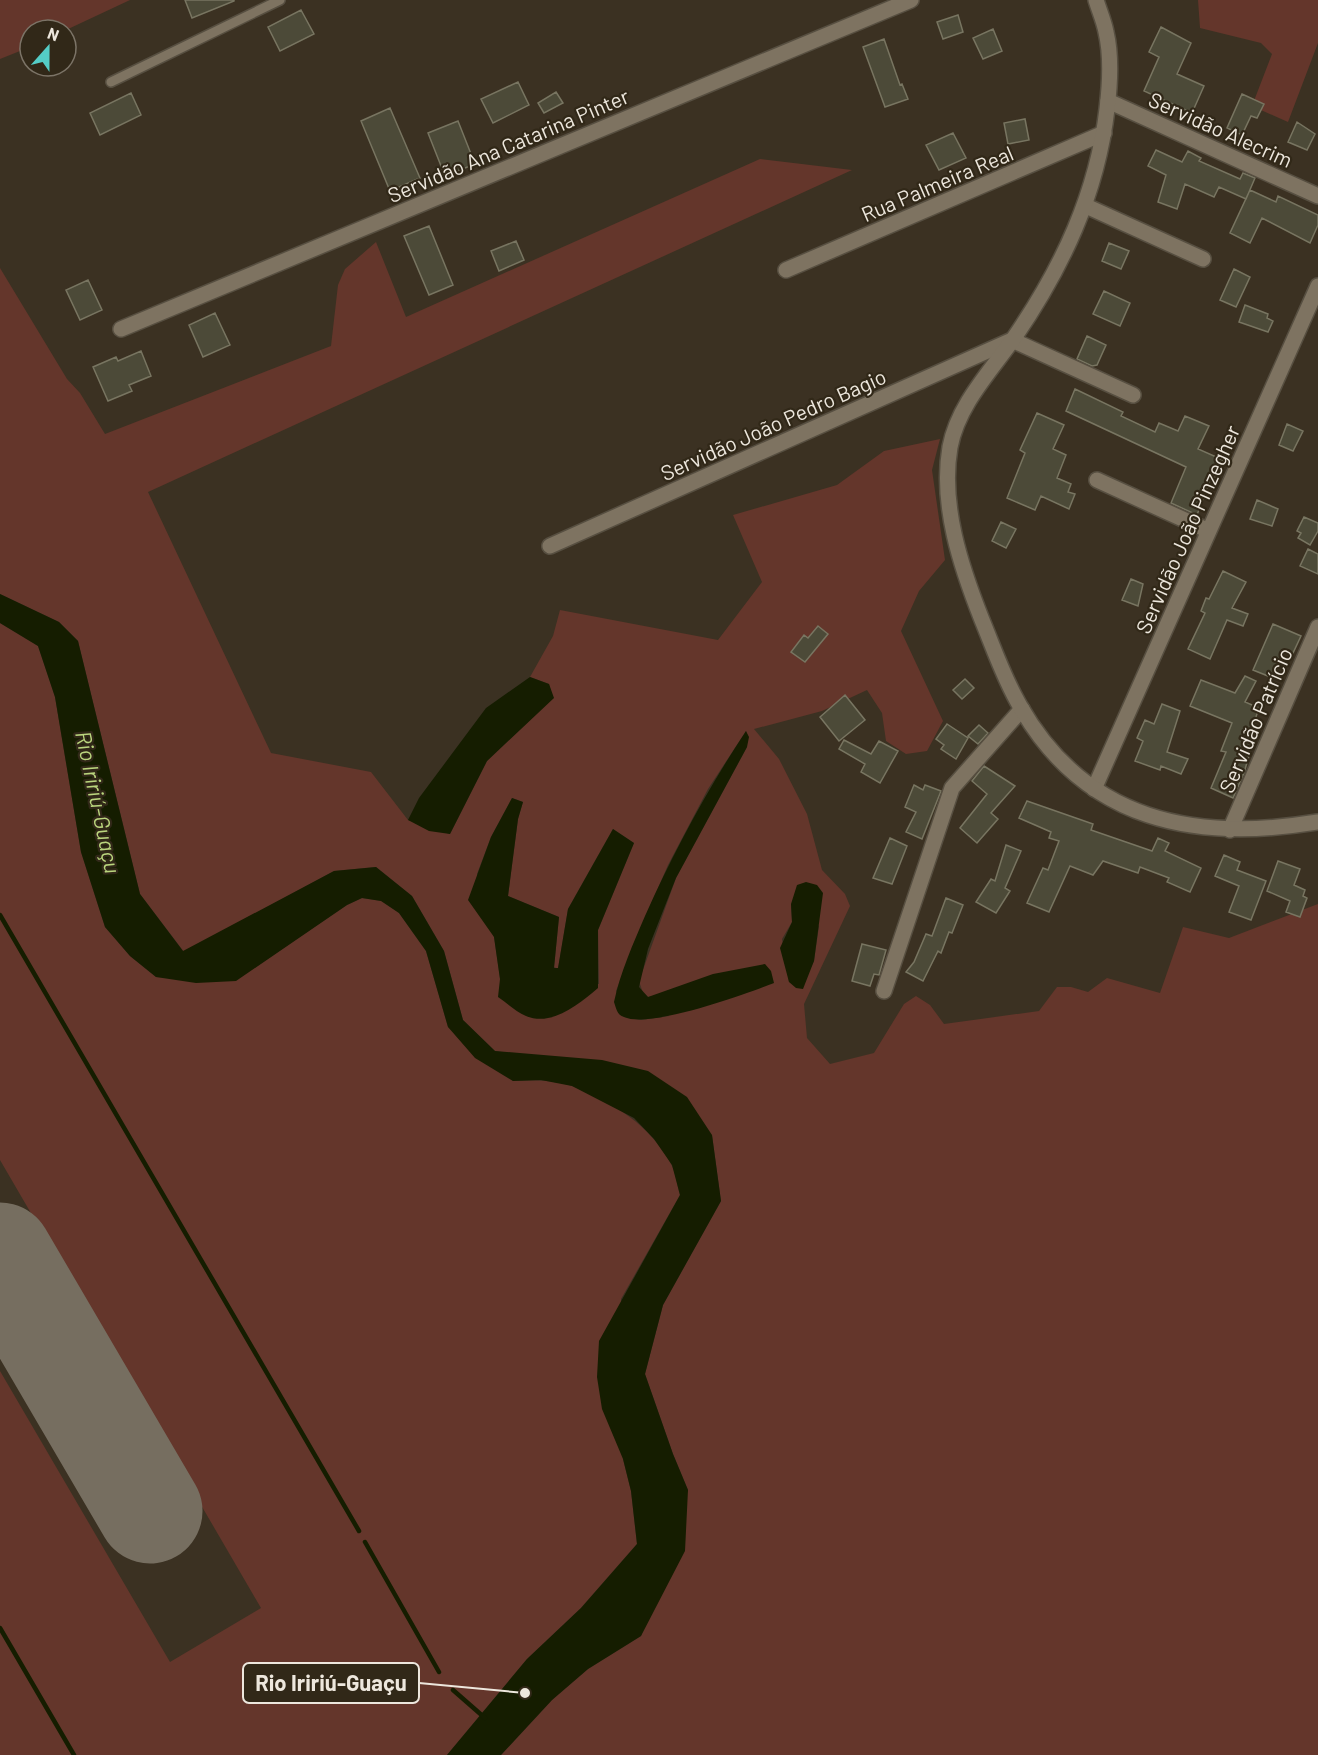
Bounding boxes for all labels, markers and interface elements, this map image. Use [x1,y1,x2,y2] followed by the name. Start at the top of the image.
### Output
[18,18,78,78] north arrow
[45,23,62,44] text: N
[384,83,633,207] street label: Servidão Ana Catarina Pinter
[1145,86,1297,172] street label: Servidão Alecrim
[857,140,1017,226] street label: Rua Palmeira Real
[656,363,890,485] street label: Servidão João Pedro Bagio
[1130,421,1244,637] street label: Servidão João Pinzegher
[1213,644,1297,796] street label: Servidão Patrício
[71,728,127,876] water label: Rio Iririú-Guaçu
[243,1663,419,1703] callout: Rio Iririú-Guaçu
[255,1669,407,1695] text: Rio Iririú-Guaçu

